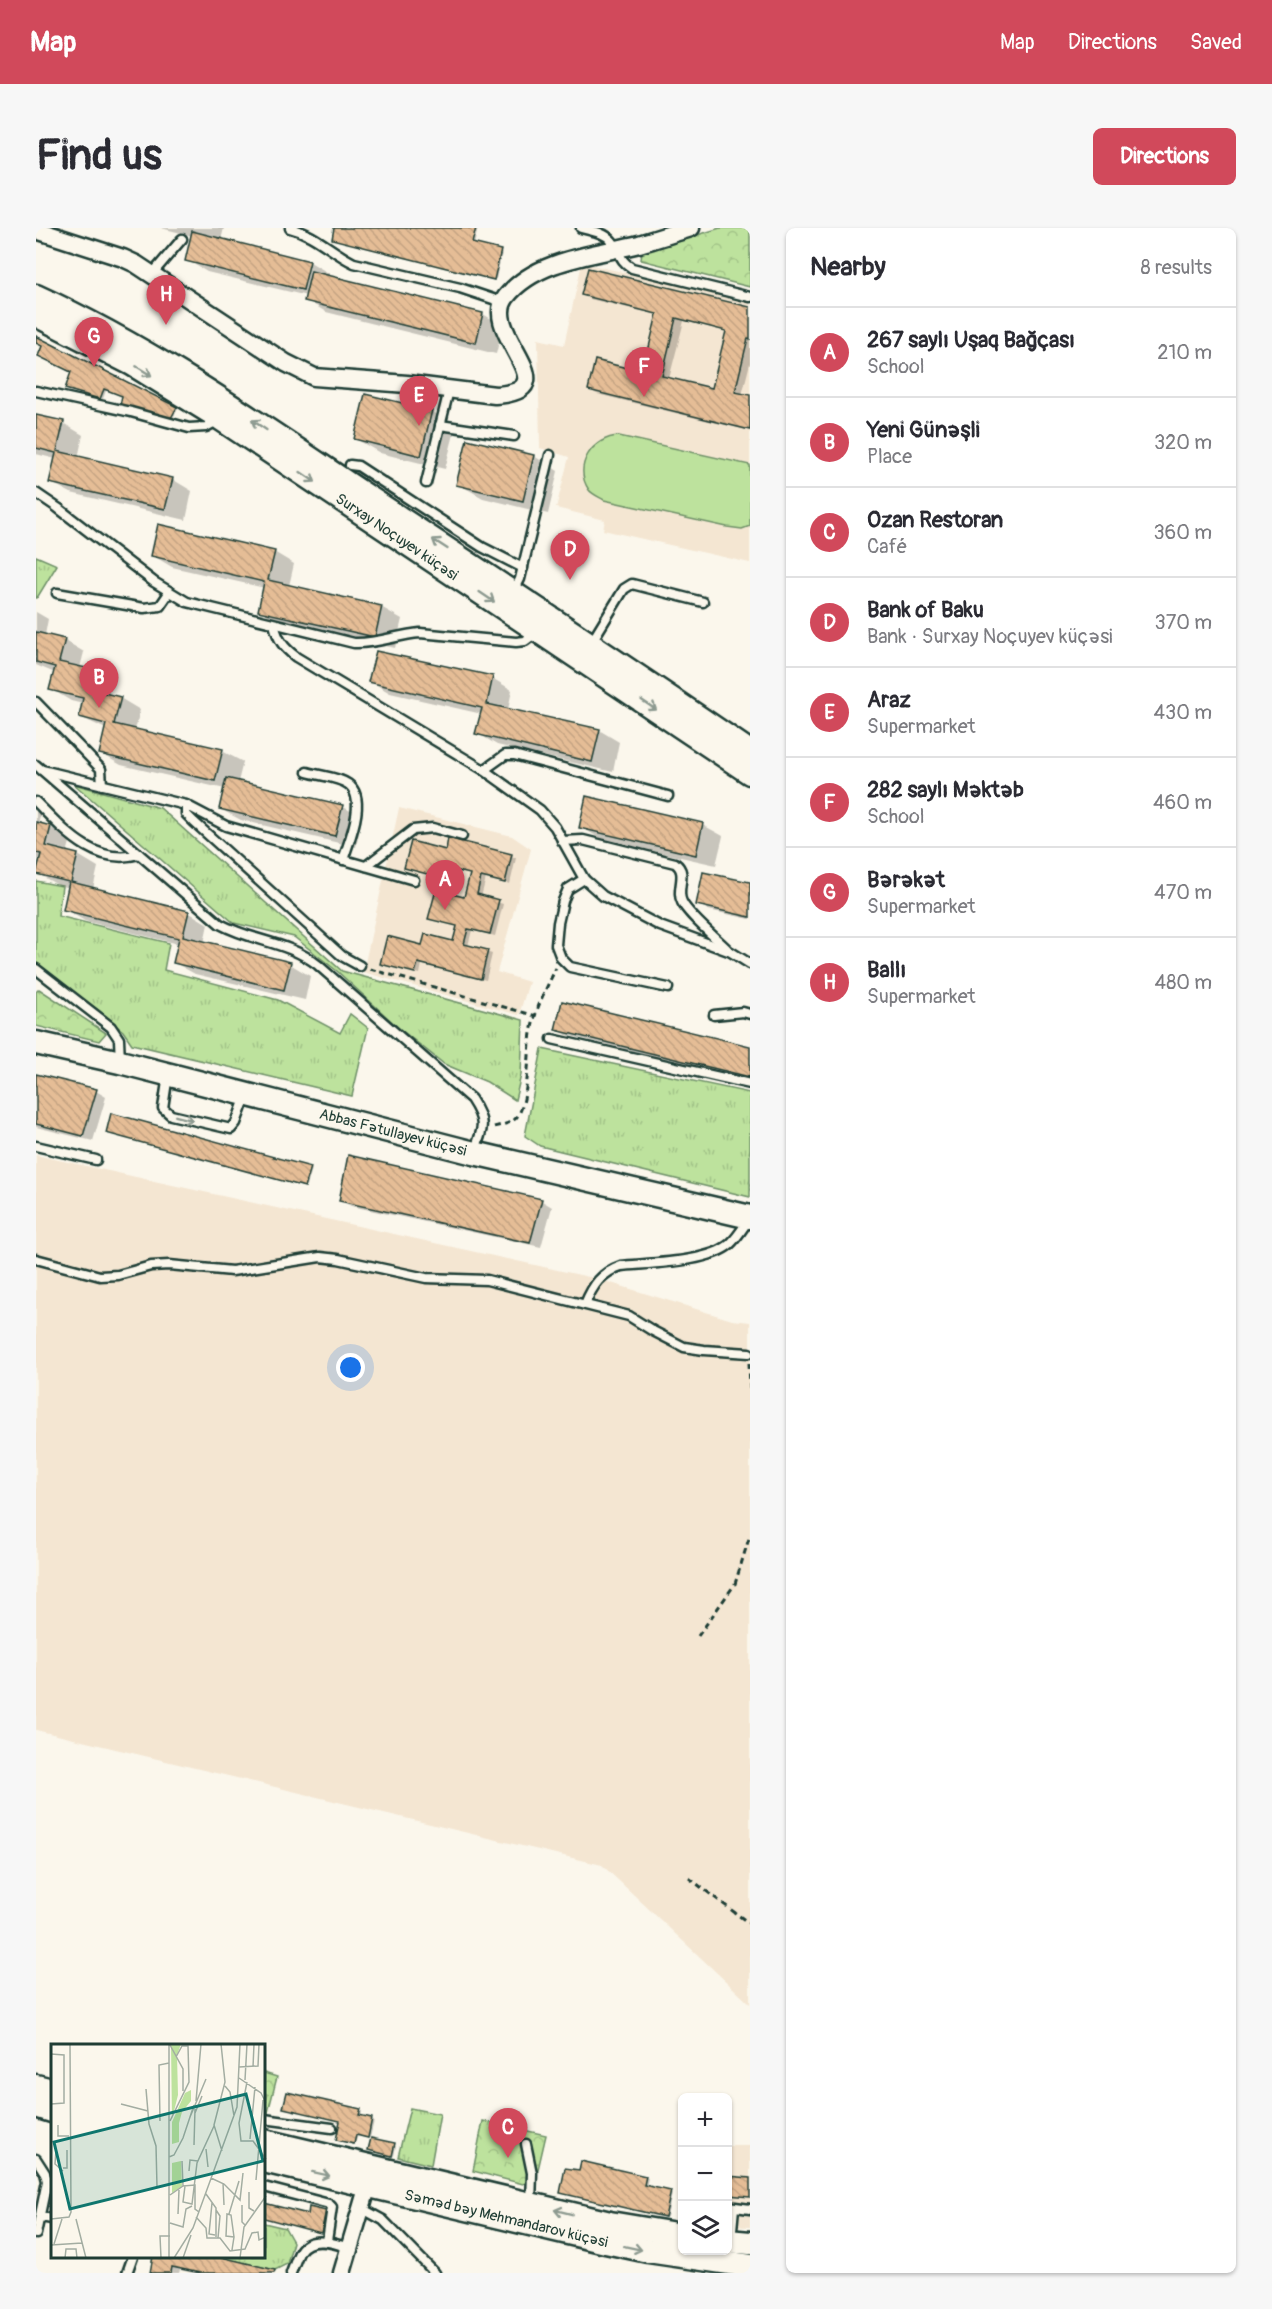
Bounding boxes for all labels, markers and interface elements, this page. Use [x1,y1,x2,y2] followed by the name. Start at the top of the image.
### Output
[30,25,76,60] text: Map
[1000,29,1035,56] text: Map
[1068,29,1157,56] text: Directions
[1190,29,1242,56] text: Saved
[1093,128,1236,185] button: Directions
[36,130,162,182] text: Find us
[810,251,886,283] text: Nearby
[1141,255,1212,280] text: 8 results
[146,276,186,325] pin: H
[74,318,114,367] pin: G
[867,326,1075,354] text: 267 saylı Uşaq Bağçası
[823,340,836,365] text: A
[1157,340,1212,365] text: 210 m
[624,348,664,397] pin: F
[867,354,924,379] text: School
[135,365,152,377] one-way arrow
[400,376,439,426] pin: E
[867,416,980,444] text: Yeni Günəşli
[252,419,268,431] one-way arrow
[824,430,835,455] text: B
[1154,430,1212,455] text: 320 m
[867,444,912,469] text: Place
[299,470,316,483] one-way arrow
[332,489,462,585] street label: Surxay Noçuyev küçəsi
[867,506,1003,534] text: Ozan Restoran
[823,520,836,545] text: C
[1153,520,1212,545] text: 360 m
[550,530,590,580] pin: D
[867,534,907,559] text: Café
[431,537,448,550] one-way arrow
[478,591,495,603] one-way arrow
[867,596,984,624] text: Bank of Baku
[823,610,836,635] text: D
[1155,610,1212,635] text: 370 m
[867,624,1113,649] text: Bank · Surxay Noçuyev küçəsi
[80,658,118,708] pin: B
[867,686,911,714] text: Araz
[640,699,657,711] one-way arrow
[824,700,835,725] text: E
[1153,700,1212,725] text: 430 m
[867,714,976,739] text: Supermarket
[867,776,1024,804] text: 282 saylı Məktəb
[823,790,836,815] text: F
[1153,790,1212,815] text: 460 m
[867,804,924,829] text: School
[426,860,464,910] pin: A
[867,866,945,894] text: Bərəkət
[823,880,836,905] text: G
[1154,880,1212,905] text: 470 m
[867,894,976,919] text: Supermarket
[867,956,906,984] text: Ballı
[823,970,836,995] text: H
[1155,970,1212,995] text: 480 m
[867,984,976,1009] text: Supermarket
[317,1105,469,1161] street label: Abbas Fətullayev küçəsi
[174,1113,193,1125] one-way arrow
[336,1353,365,1382] your location
[51,2044,266,2258] inset map
[678,2093,732,2255] map controls
[678,2093,732,2147] button: +
[488,2108,528,2158] pin: C
[678,2147,732,2201] button: −
[311,2169,330,2181] one-way arrow
[403,2186,610,2252] street label: Səməd bəy Mehmandarov küçəsi
[678,2201,732,2255] button: layers
[554,2205,573,2217] one-way arrow
[623,2243,643,2254] one-way arrow

